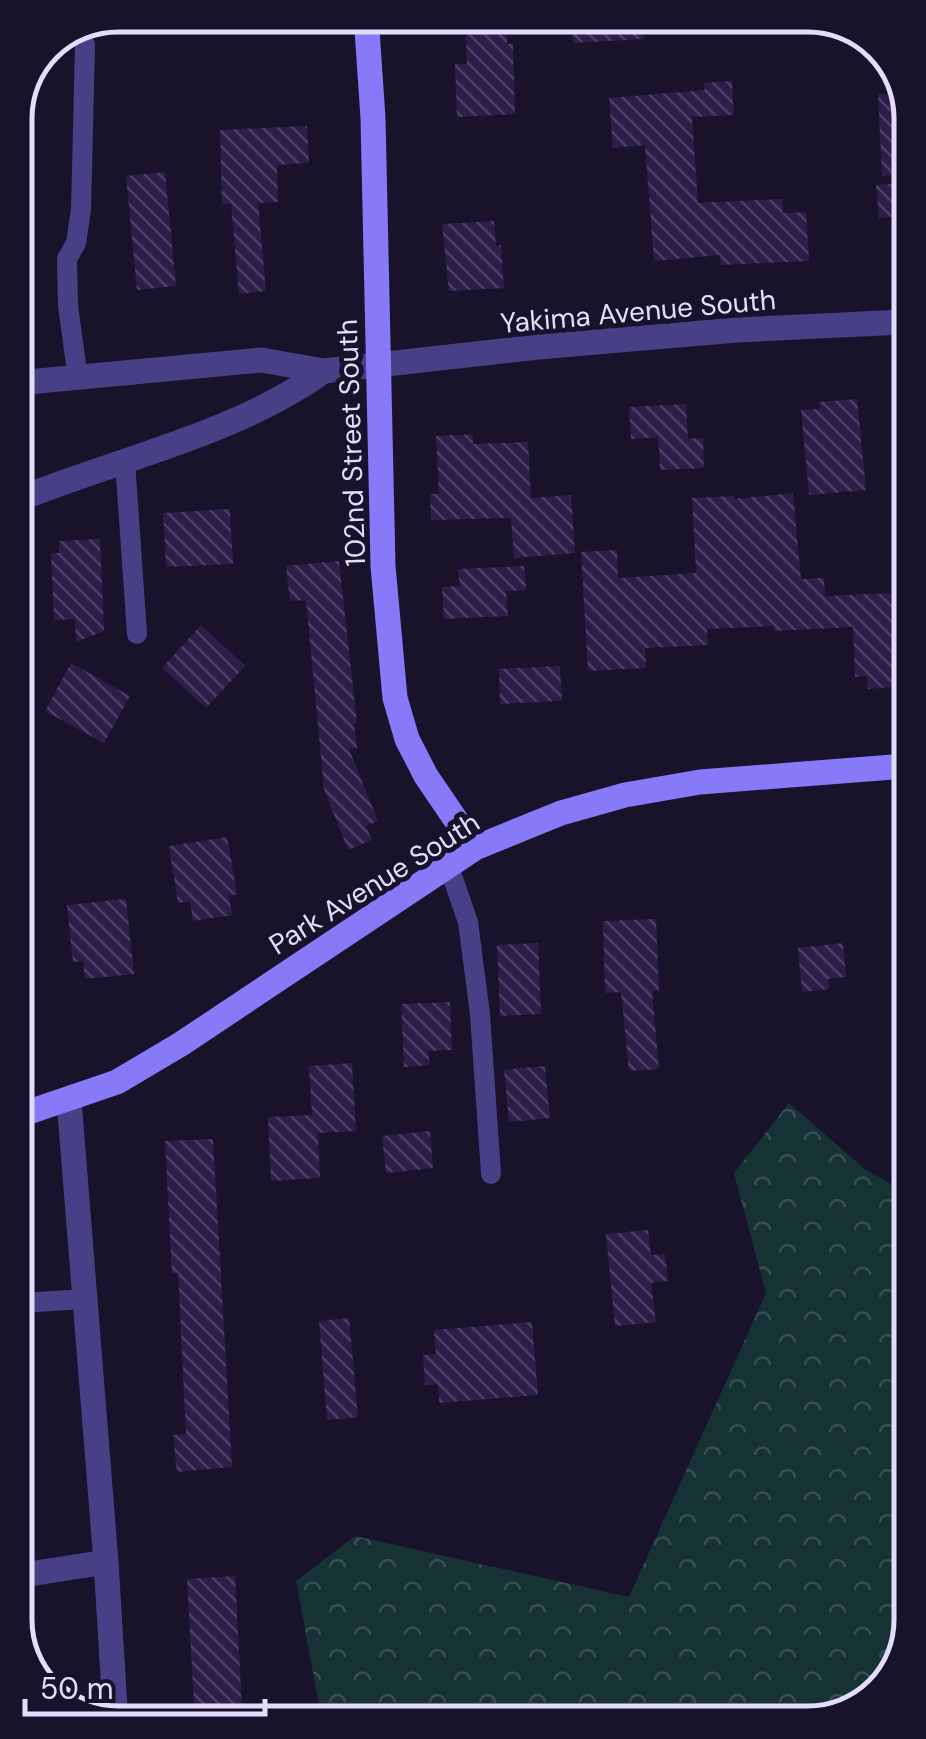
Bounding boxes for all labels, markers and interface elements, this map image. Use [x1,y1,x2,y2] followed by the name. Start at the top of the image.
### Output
[499,281,777,342] street label: Yakima Avenue South
[329,319,374,567] street label: 102nd Street South
[262,804,486,963] street label: Park Avenue South
[25,1654,265,1716] scale bar
[40,1669,114,1708] text: 50 m

